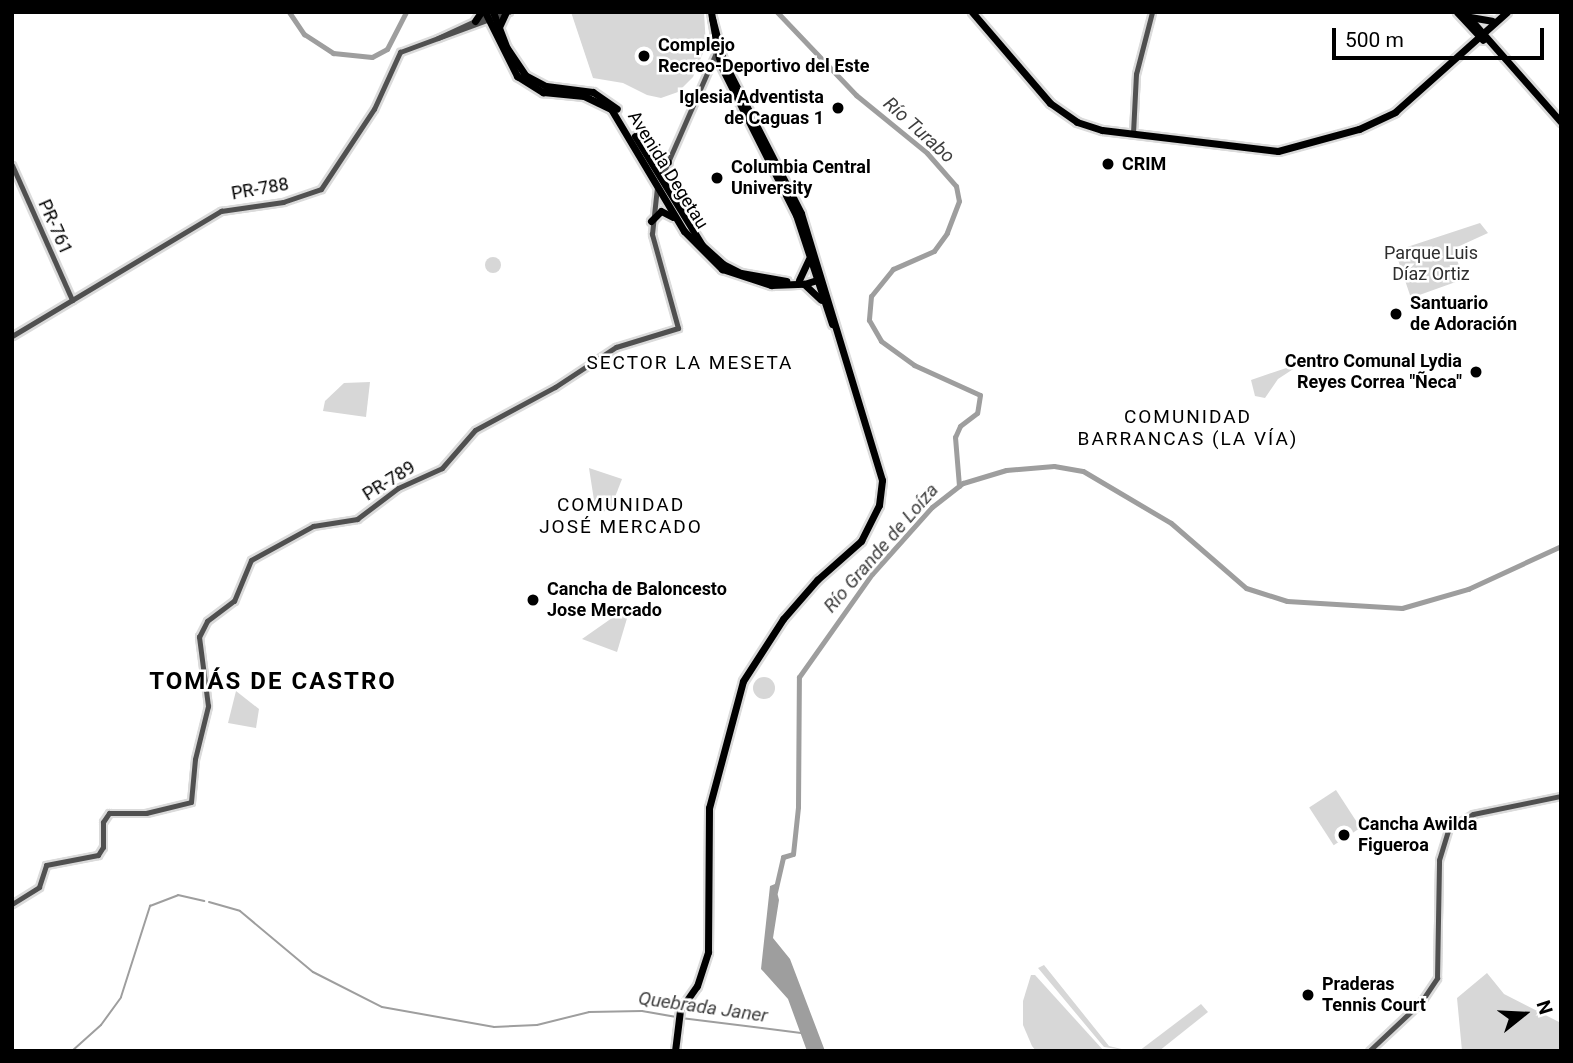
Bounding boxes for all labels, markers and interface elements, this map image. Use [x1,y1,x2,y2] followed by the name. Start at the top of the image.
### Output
[1335,14,1547,58] scale bar
[1345,28,1404,52] text: 500 m
[658,35,870,78] place label: Complejo Recreo-Deportivo del Este
[636,48,652,64] marker: Complejo Recreo-Deportivo del Este
[679,87,824,130] place label: Iglesia Adventista de Caguas 1
[879,92,959,168] water label: Río Turabo
[830,100,846,116] marker: Iglesia Adventista de Caguas 1
[623,107,713,233] street label: Avenida Degetau
[1122,153,1166,175] place label: CRIM
[1100,156,1116,172] marker: CRIM
[731,157,871,200] place label: Columbia Central University
[709,170,725,186] marker: Columbia Central University
[230,173,290,205] street label: PR-788
[33,196,77,258] street label: PR-761
[1384,243,1478,286] park label: Parque Luis Díaz Ortiz
[1410,293,1517,336] place label: Santuario de Adoración
[1388,306,1404,322] marker: Santuario de Adoración
[1285,351,1462,394] place label: Centro Comunal Lydia Reyes Correa "Ñeca"
[589,352,791,374] district label: SECTOR LA MESETA
[1468,364,1484,380] marker: Centro Comunal Lydia Reyes Correa "Ñeca"
[1080,406,1296,450] district label: COMUNIDAD BARRANCAS (LA VÍA)
[359,457,419,505] street label: PR-789
[819,479,943,617] water label: Río Grande de Loíza
[541,494,701,538] district label: COMUNIDAD JOSÉ MERCADO
[547,579,727,622] place label: Cancha de Baloncesto Jose Mercado
[525,592,541,608] marker: Cancha de Baloncesto Jose Mercado
[151,668,395,696] district label: TOMÁS DE CASTRO
[1358,814,1477,856] place label: Cancha Awilda Figueroa
[1336,827,1352,843] marker: Cancha Awilda Figueroa
[1322,974,1426,1016] place label: Praderas Tennis Court
[1489,979,1559,1049] north arrow
[637,987,769,1027] water label: Quebrada Janer
[1300,987,1316,1003] marker: Praderas Tennis Court
[1531,997,1557,1017] text: N

